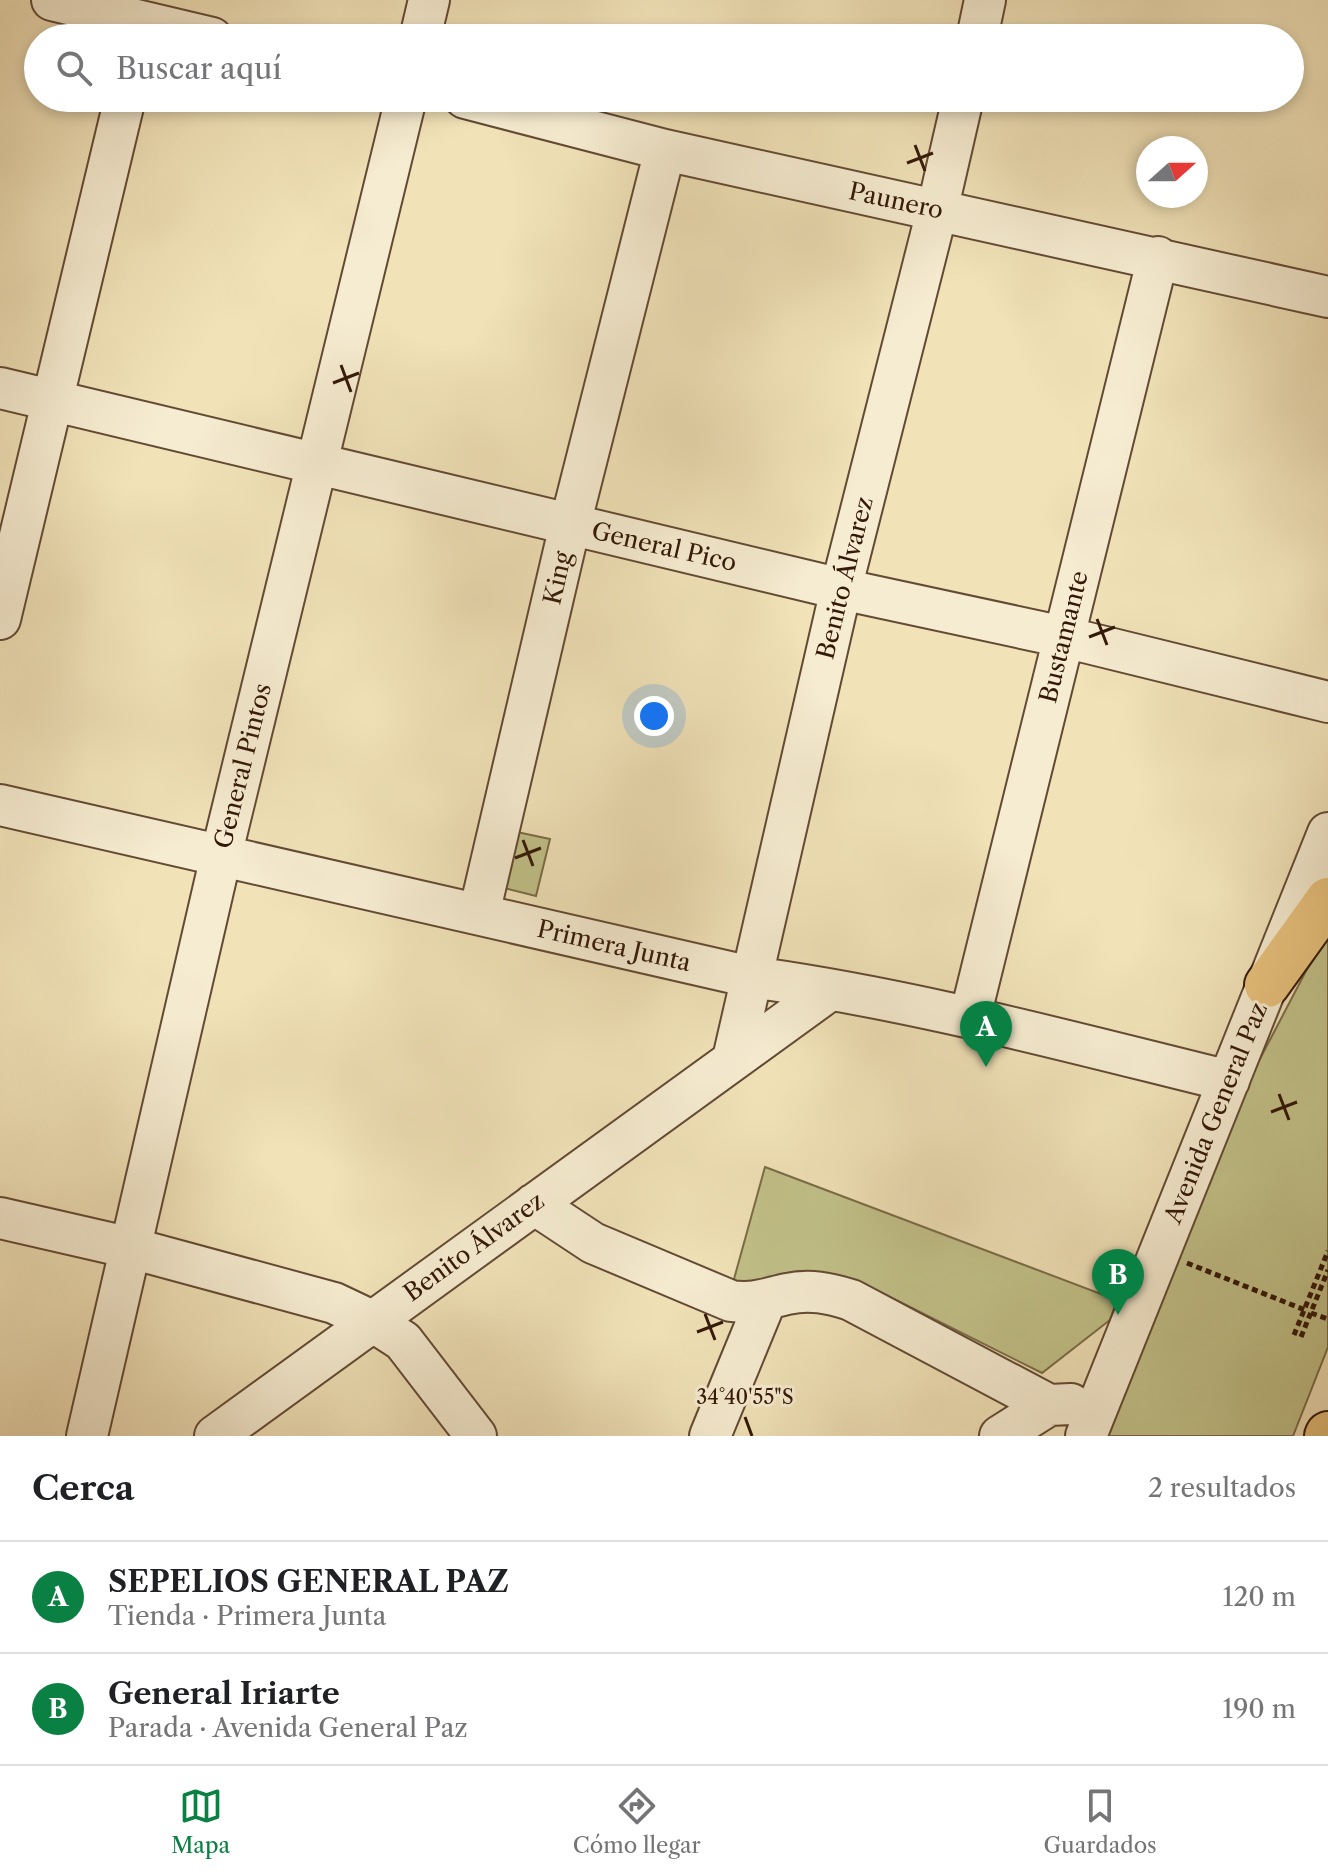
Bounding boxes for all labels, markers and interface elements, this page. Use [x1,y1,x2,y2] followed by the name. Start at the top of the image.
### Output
[24,24,1304,112] search box
[52,46,96,90] icon: search
[116,50,282,87] text: Buscar aquí
[1136,136,1208,208] north arrow
[846,176,946,225] street label: Paunero
[810,494,879,662] street label: Benito Álvarez
[589,516,739,577] street label: General Pico
[537,548,578,607] street label: King
[1033,568,1094,706] street label: Bustamante
[208,680,277,851] street label: General Pintos
[634,696,674,736] your location
[534,914,694,977] street label: Primera Junta
[1158,998,1273,1228] street label: Avenida General Paz
[960,1001,1012,1067] pin: A
[398,1186,550,1307] street label: Benito Álvarez
[1092,1249,1144,1315] pin: B
[696,1385,794,1409] text: 34°40'55"S
[32,1467,134,1509] text: Cerca
[1148,1472,1296,1504] text: 2 resultados
[108,1563,509,1600] text: SEPELIOS GENERAL PAZ
[48,1581,68,1613] text: A
[1222,1581,1296,1613] text: 120 m
[108,1600,386,1632] text: Tienda · Primera Junta
[108,1675,340,1712] text: General Iriarte
[48,1693,68,1725] text: B
[1222,1693,1296,1725] text: 190 m
[108,1712,468,1744] text: Parada · Avenida General Paz
[171,1784,230,1859] tab: Mapa
[573,1784,701,1859] tab: Cómo llegar
[1043,1784,1157,1859] tab: Guardados

